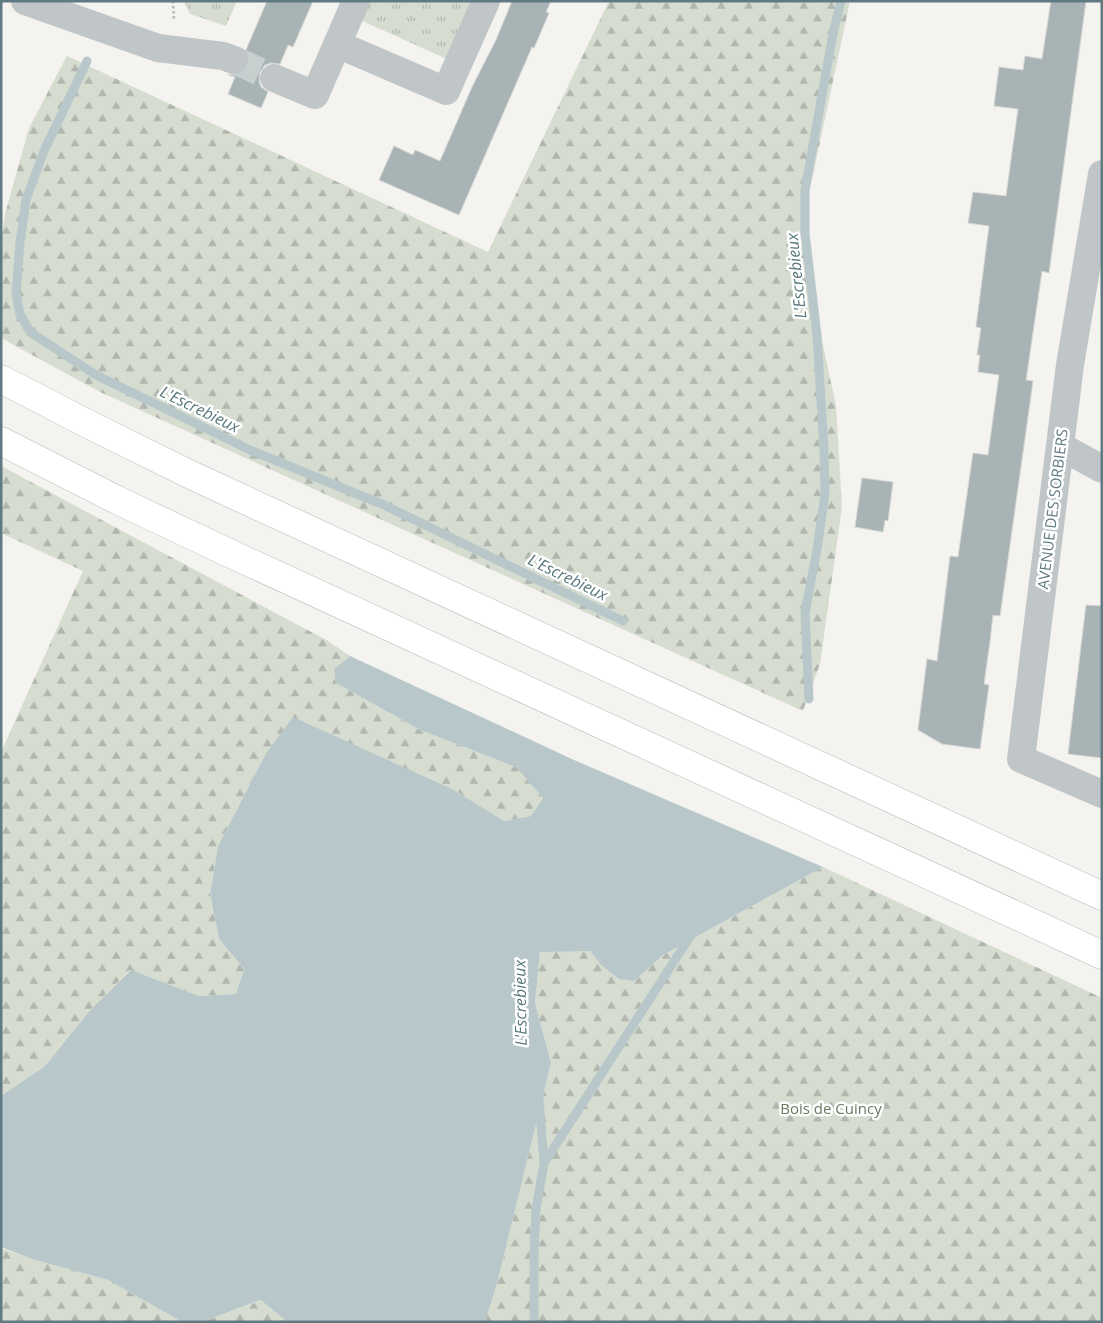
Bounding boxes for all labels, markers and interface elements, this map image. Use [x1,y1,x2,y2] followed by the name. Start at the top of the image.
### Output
[780,231,811,320] water label: L'Escrebieux
[157,380,245,438] water label: L'Escrebieux
[1032,428,1072,590] street label: AVENUE DES SORBIERS
[525,548,613,606] water label: L'Escrebieux
[508,959,532,1046] water label: L'Escrebieux
[780,1098,882,1118] park label: Bois de Cuincy

